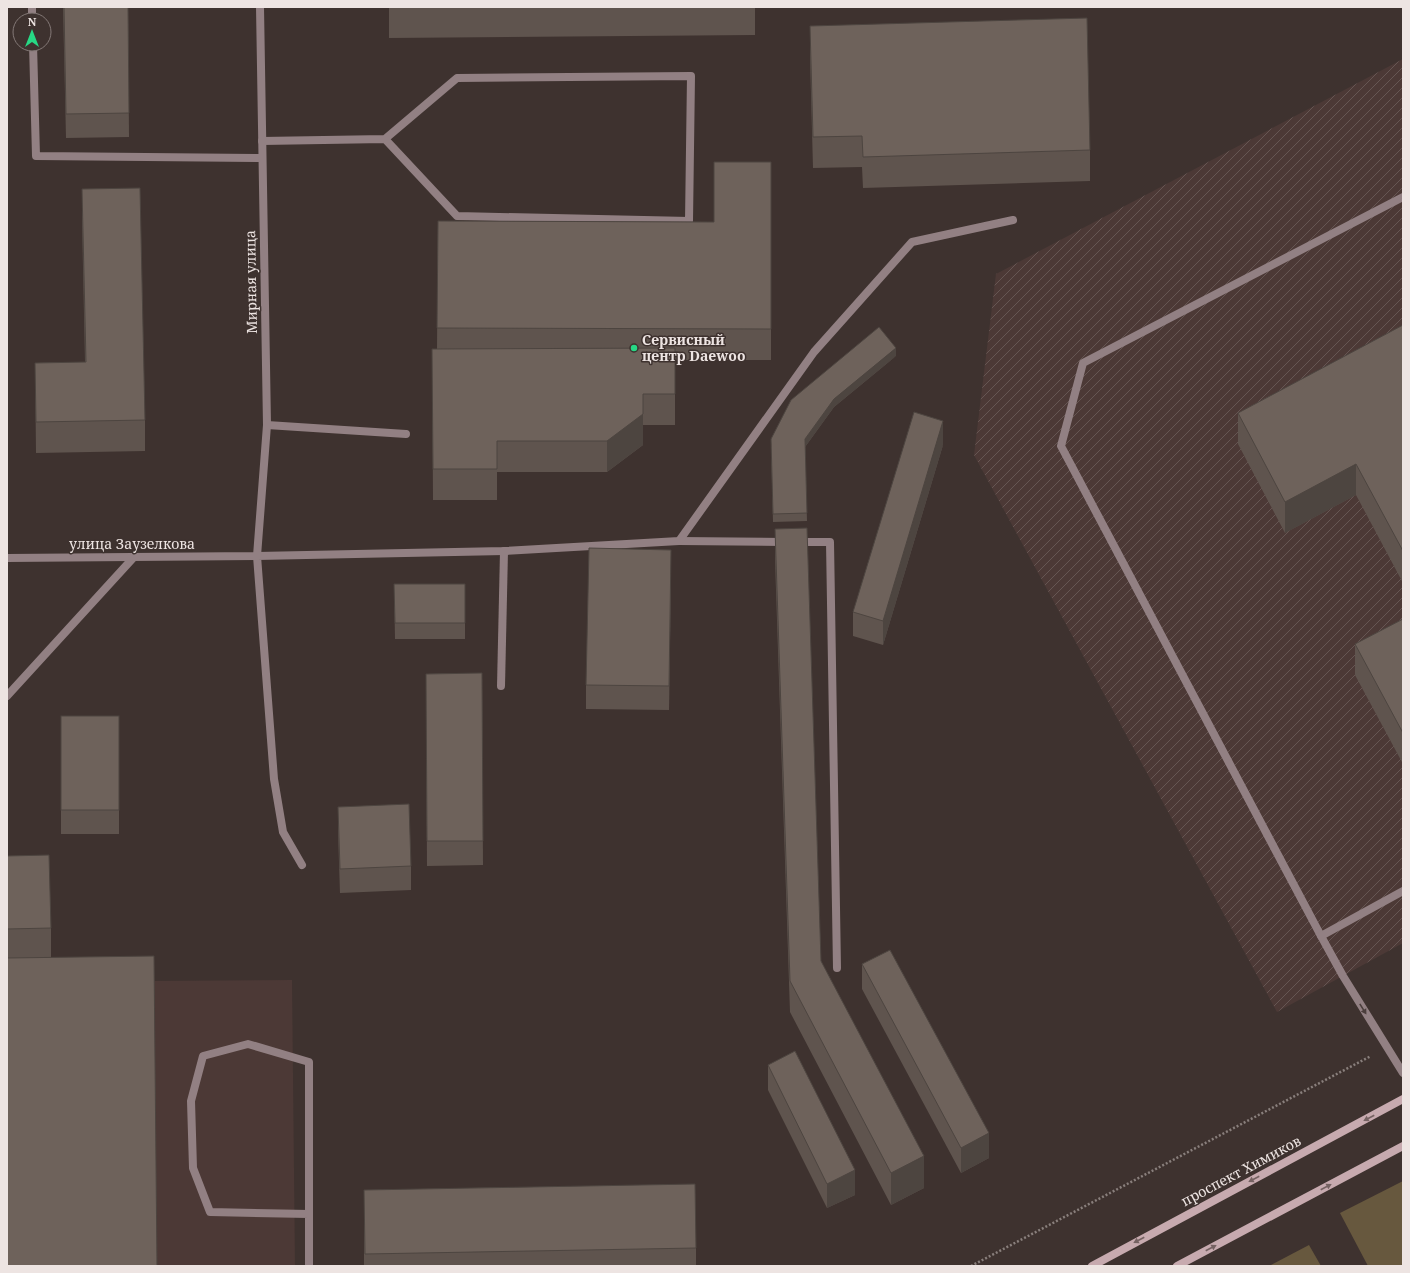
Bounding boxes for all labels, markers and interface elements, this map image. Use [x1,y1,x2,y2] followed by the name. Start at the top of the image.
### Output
[12,12,52,52] north arrow
[28,14,37,29] text: N
[240,230,261,334] street label: Мирная улица
[642,330,746,365] place label: Сервисный центр Daewoo
[629,343,639,353] marker: Сервисный центр Daewoo
[69,534,195,553] street label: улица Заузелкова
[1360,1003,1367,1015] one-way arrow
[1363,1114,1374,1121] one-way arrow
[1178,1131,1304,1210] street label: проспект Химиков
[1248,1176,1260,1182] one-way arrow
[1320,1184,1332,1190] one-way arrow
[1134,1237,1145,1244] one-way arrow
[1205,1245,1217,1251] one-way arrow

